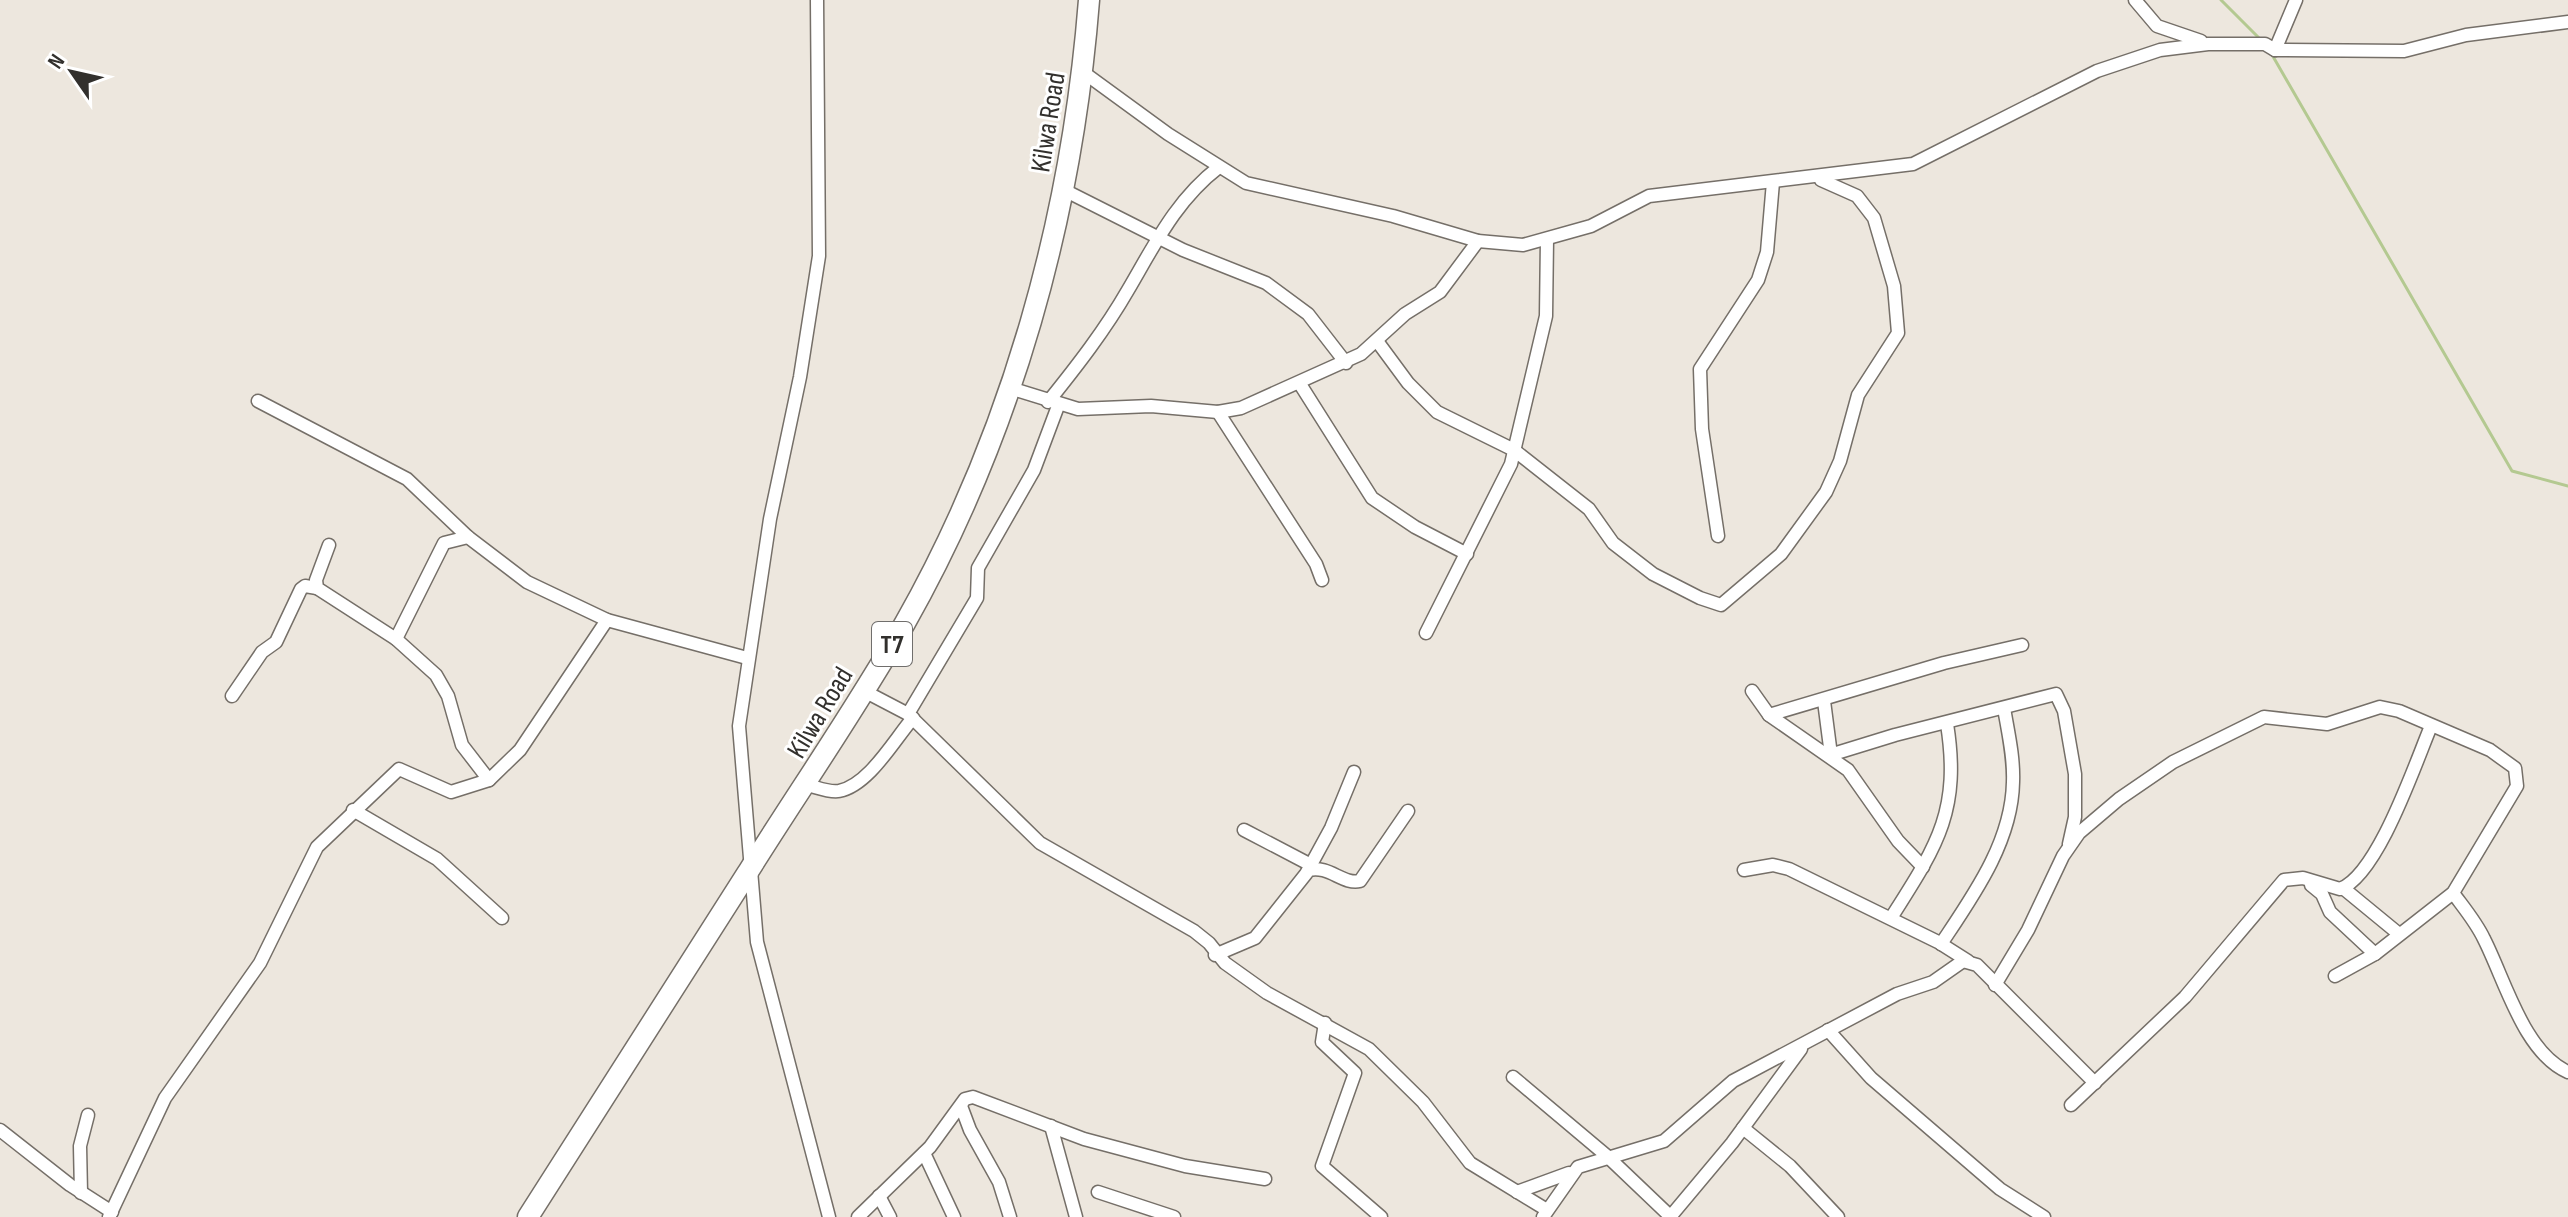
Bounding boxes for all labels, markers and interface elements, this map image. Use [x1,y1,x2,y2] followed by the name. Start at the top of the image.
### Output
[32,32,112,112] north arrow
[42,49,71,74] text: N
[1024,70,1073,174] street label: Kilwa Road
[872,622,912,666] road number: T7
[780,661,860,764] street label: Kilwa Road

